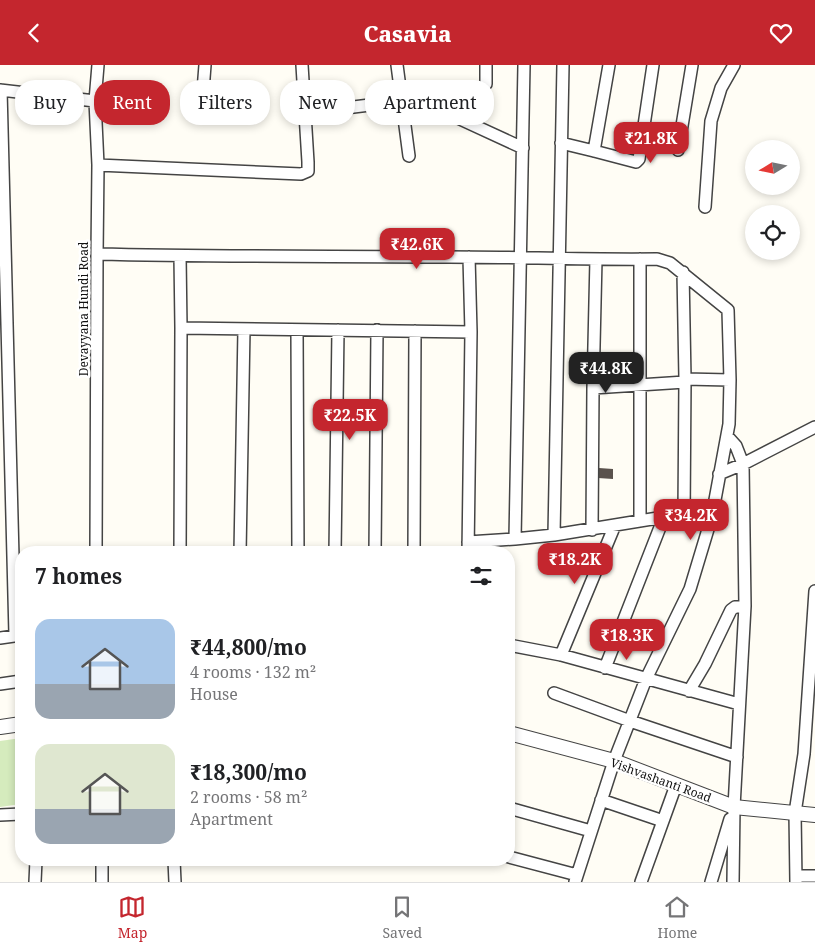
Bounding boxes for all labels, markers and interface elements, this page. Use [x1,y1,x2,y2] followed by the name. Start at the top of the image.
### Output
[363,18,452,48] text: Casavia
[20,19,48,47] icon: back
[767,19,795,47] icon: heart
[15,80,84,125] chip: Buy
[94,80,170,125] chip: Rent
[180,80,270,125] chip: Filters
[280,80,355,125] chip: New
[365,80,494,125] chip: Apartment
[610,121,692,164] pin: ₹21.8K
[625,127,677,149] text: ₹21.8K
[745,140,800,195] north arrow
[745,140,800,260] map controls
[745,205,800,260] button: locate
[376,227,458,270] pin: ₹42.6K
[391,233,443,255] text: ₹42.6K
[75,241,92,376] street label: Devayyana Hundi Road
[565,351,647,394] pin: ₹44.8K
[580,357,632,379] text: ₹44.8K
[309,399,391,441] pin: ₹22.5K
[324,404,376,426] text: ₹22.5K
[650,499,732,541] pin: ₹34.2K
[665,504,717,526] text: ₹34.2K
[534,543,616,585] pin: ₹18.2K
[549,548,601,570] text: ₹18.2K
[35,562,122,590] text: 7 homes
[467,562,495,590] icon: filters
[586,619,668,661] pin: ₹18.3K
[601,624,653,646] text: ₹18.3K
[190,633,307,661] text: ₹44,800/mo
[75,639,135,699] icon: home
[190,661,316,683] text: 4 rooms · 132 m²
[190,683,238,705] text: House
[608,754,714,806] street label: Vishvashanti Road
[190,758,307,786] text: ₹18,300/mo
[75,764,135,824] icon: home
[190,786,307,808] text: 2 rooms · 58 m²
[190,808,273,830] text: Apartment
[118,893,147,942] tab: Map
[383,893,422,942] tab: Saved
[657,893,697,942] tab: Home

